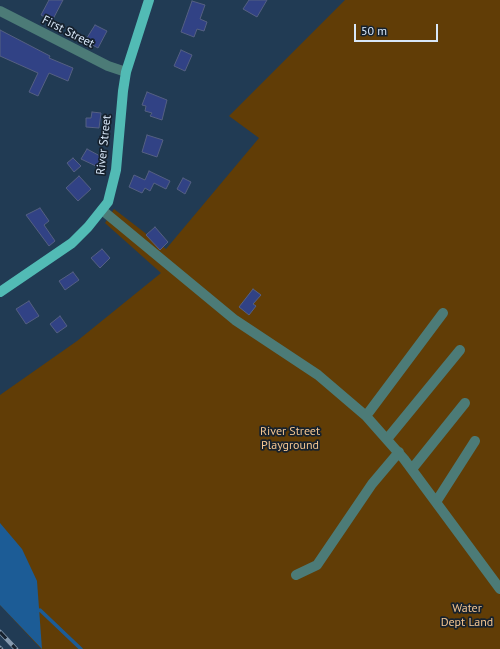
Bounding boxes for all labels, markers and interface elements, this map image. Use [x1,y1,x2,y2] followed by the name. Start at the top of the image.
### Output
[40,13,96,51] street label: First Street
[356,16,440,42] scale bar
[361,23,387,38] text: 50 m
[94,114,114,176] street label: River Street
[260,425,320,453] park label: River Street Playground
[441,602,493,630] park label: Water Dept Land

